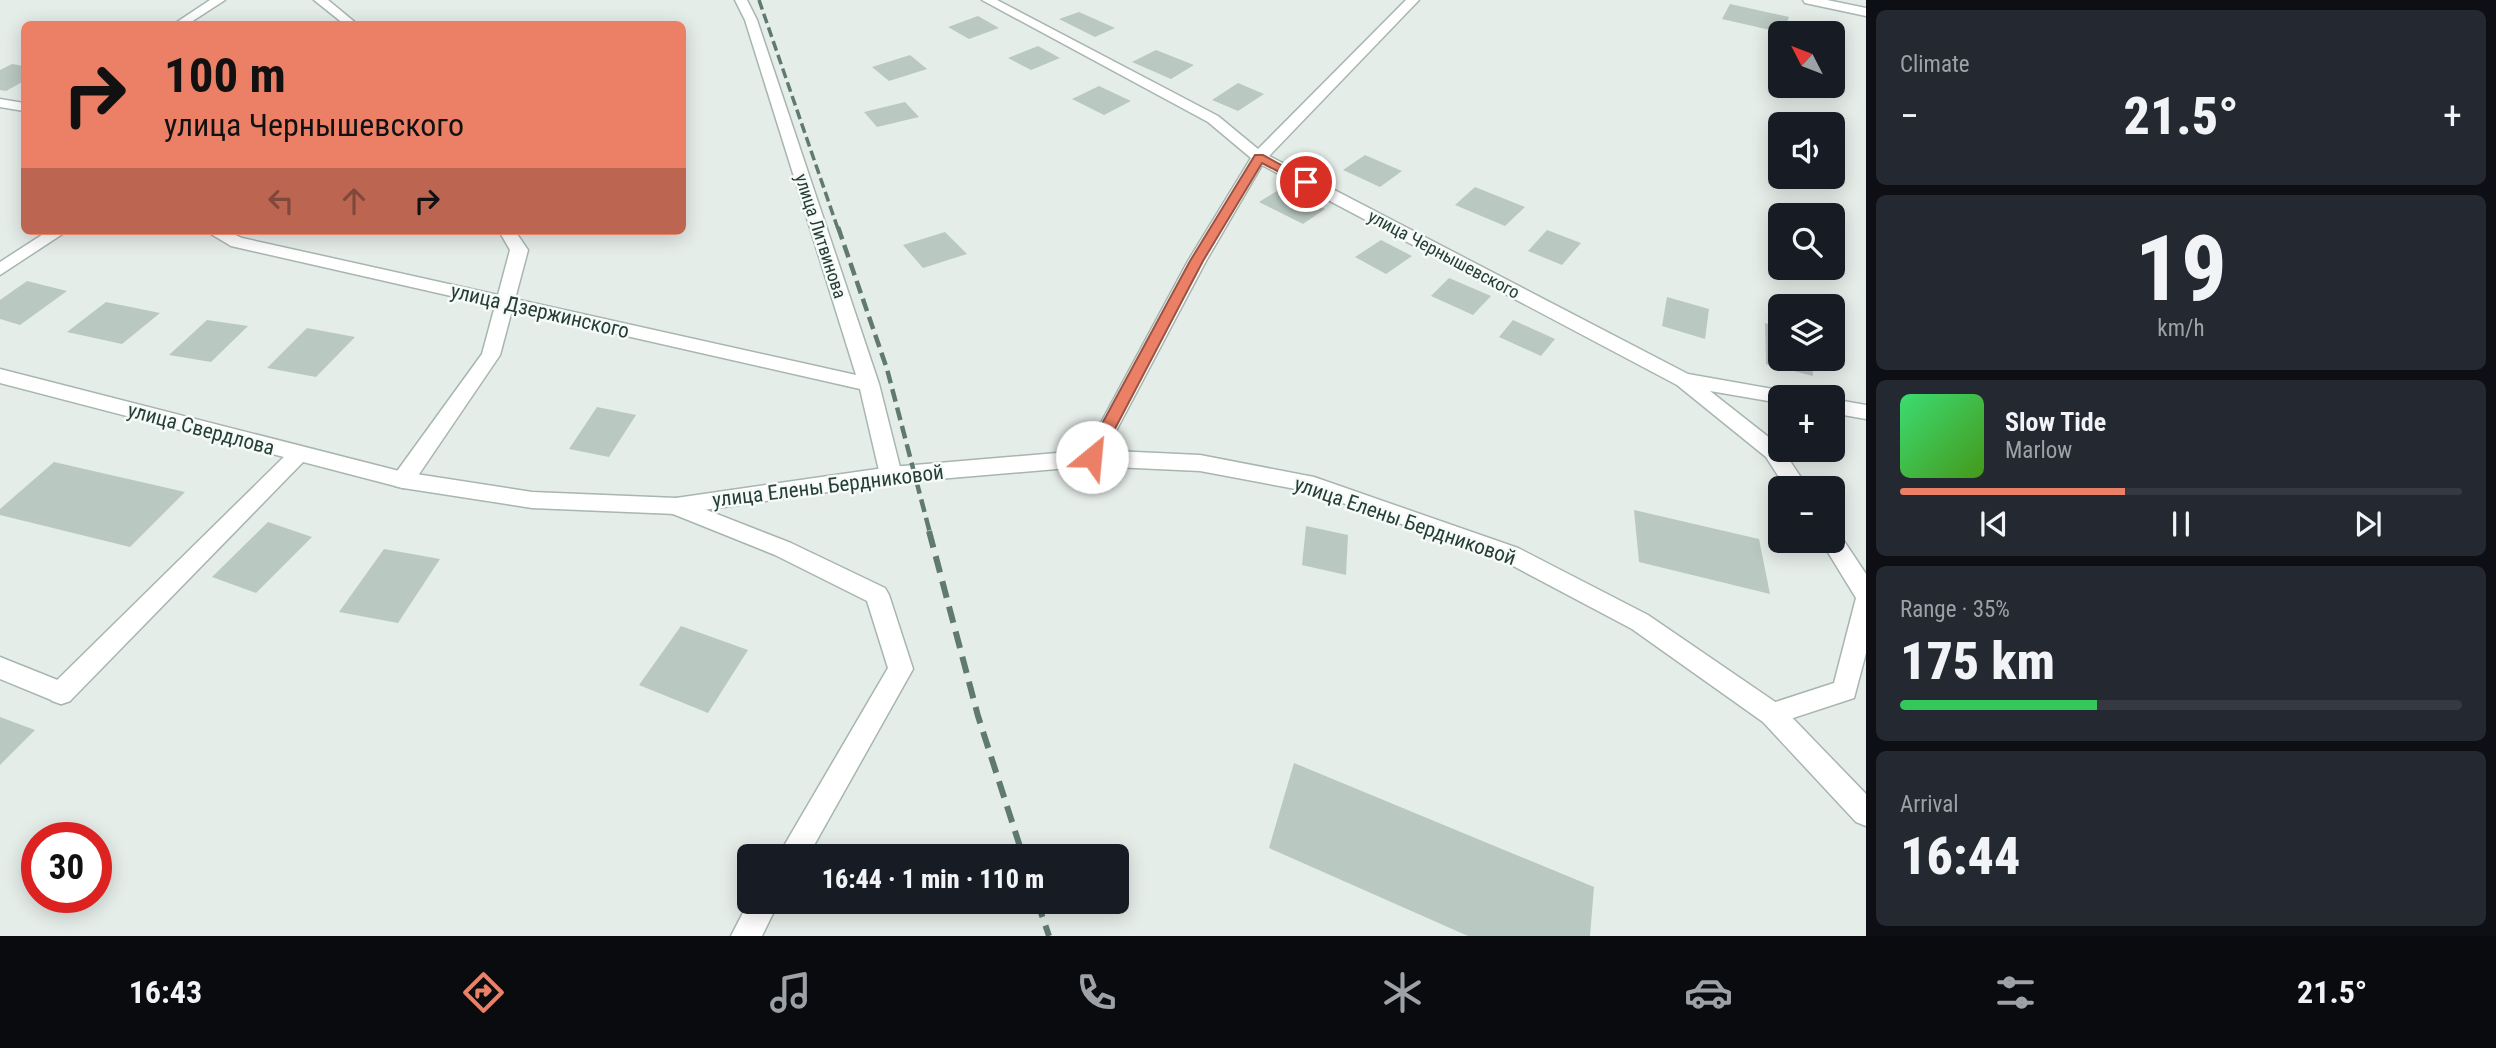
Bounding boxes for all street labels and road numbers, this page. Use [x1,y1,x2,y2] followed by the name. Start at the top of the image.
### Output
[791,171,851,301] street label: улица Литвинова
[1365,205,1523,303] street label: улица Чернышевского
[448,279,632,343] street label: улица Дзержинского
[125,398,277,460] street label: улица Свердлова
[711,460,945,512] street label: улица Елены Бердниковой
[1291,472,1519,570] street label: улица Елены Бердниковой

